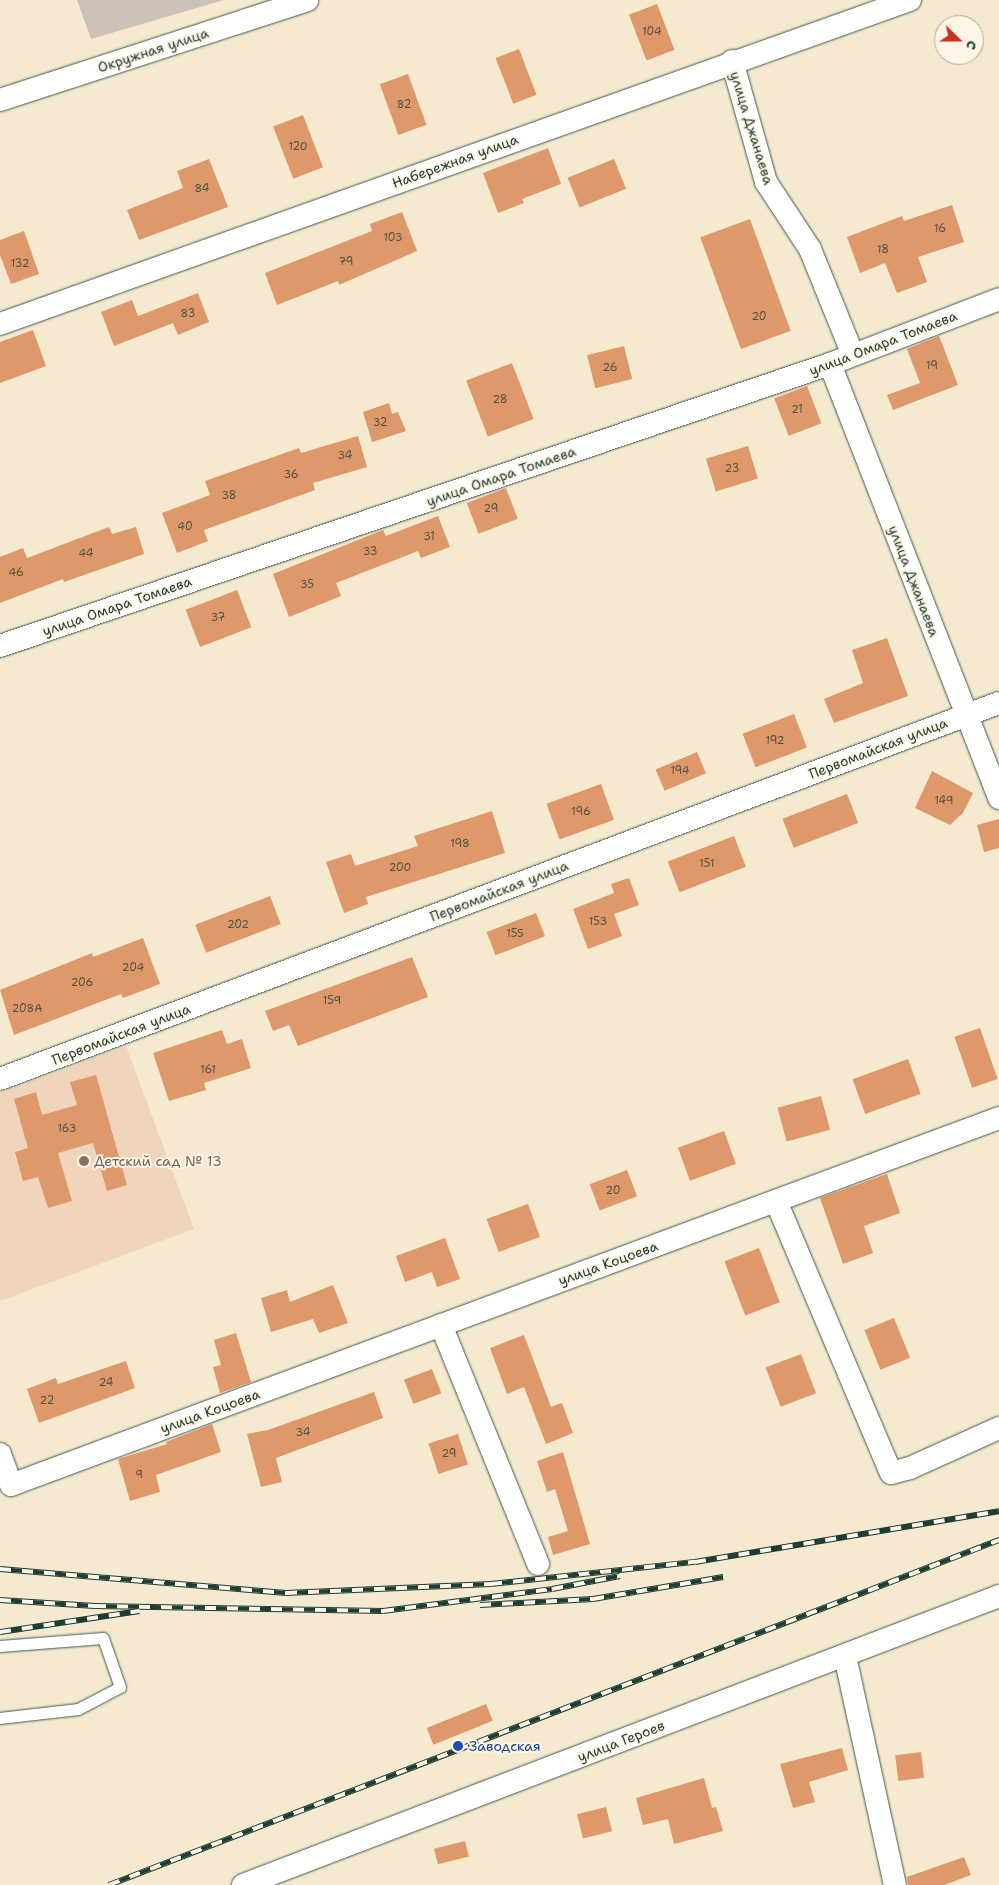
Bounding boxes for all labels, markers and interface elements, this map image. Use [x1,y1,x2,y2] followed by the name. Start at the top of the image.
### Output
[934,15,984,65] north arrow
[95,24,211,76] street label: Окружная улица
[642,25,662,39] house number: 104
[962,38,982,53] text: С
[727,69,777,187] street label: улица Джанаева
[397,98,411,112] house number: 82
[390,130,520,192] street label: Набережная улица
[288,140,308,154] house number: 120
[195,182,209,196] house number: 84
[934,222,946,236] house number: 16
[383,231,403,245] house number: 103
[877,243,889,257] house number: 18
[339,255,353,269] house number: 79
[11,257,29,271] house number: 132
[181,307,195,321] house number: 83
[807,307,959,379] street label: улица Омара Томаева
[751,310,767,324] house number: 20
[926,359,938,373] house number: 19
[603,361,617,375] house number: 26
[492,393,508,407] house number: 28
[791,403,803,417] house number: 21
[373,416,387,430] house number: 32
[424,443,578,509] street label: улица Омара Томаева
[338,449,352,463] house number: 34
[725,462,739,476] house number: 23
[283,468,299,482] house number: 36
[221,489,237,503] house number: 38
[484,502,498,516] house number: 29
[177,520,193,534] house number: 40
[885,523,943,639] street label: улица Джанаева
[423,530,435,544] house number: 31
[363,545,377,559] house number: 33
[78,547,94,561] house number: 44
[8,566,24,580] house number: 46
[40,573,194,639] street label: улица Омара Томаева
[300,578,314,592] house number: 35
[211,611,225,625] house number: 37
[806,714,950,782] street label: Первомайская улица
[765,734,785,748] house number: 192
[670,764,690,778] house number: 194
[934,794,954,808] house number: 149
[571,805,591,819] house number: 196
[450,837,470,851] house number: 198
[427,857,571,925] street label: Первомайская улица
[699,857,715,871] house number: 151
[389,861,411,875] house number: 200
[589,915,607,929] house number: 153
[227,918,249,932] house number: 202
[506,927,524,941] house number: 155
[122,961,144,975] house number: 204
[71,976,93,990] house number: 206
[323,994,341,1008] house number: 159
[49,1000,193,1068] street label: Первомайская улица
[12,1002,42,1016] house number: 208А
[200,1063,216,1077] house number: 161
[58,1122,76,1136] house number: 163
[94,1153,222,1169] place label: Детский сад № 13
[78,1155,90,1167] marker: Детский сад № 13
[605,1184,621,1198] house number: 20
[556,1237,660,1289] street label: улица Коцоева
[99,1376,113,1390] house number: 24
[158,1385,262,1437] street label: улица Коцоева
[40,1394,54,1408] house number: 22
[296,1426,310,1440] house number: 34
[442,1447,456,1461] house number: 29
[135,1468,143,1482] house number: 9
[575,1717,667,1765] street label: улица Героев
[469,1738,541,1754] place label: Заводская
[451,1739,465,1753] marker: Заводская

